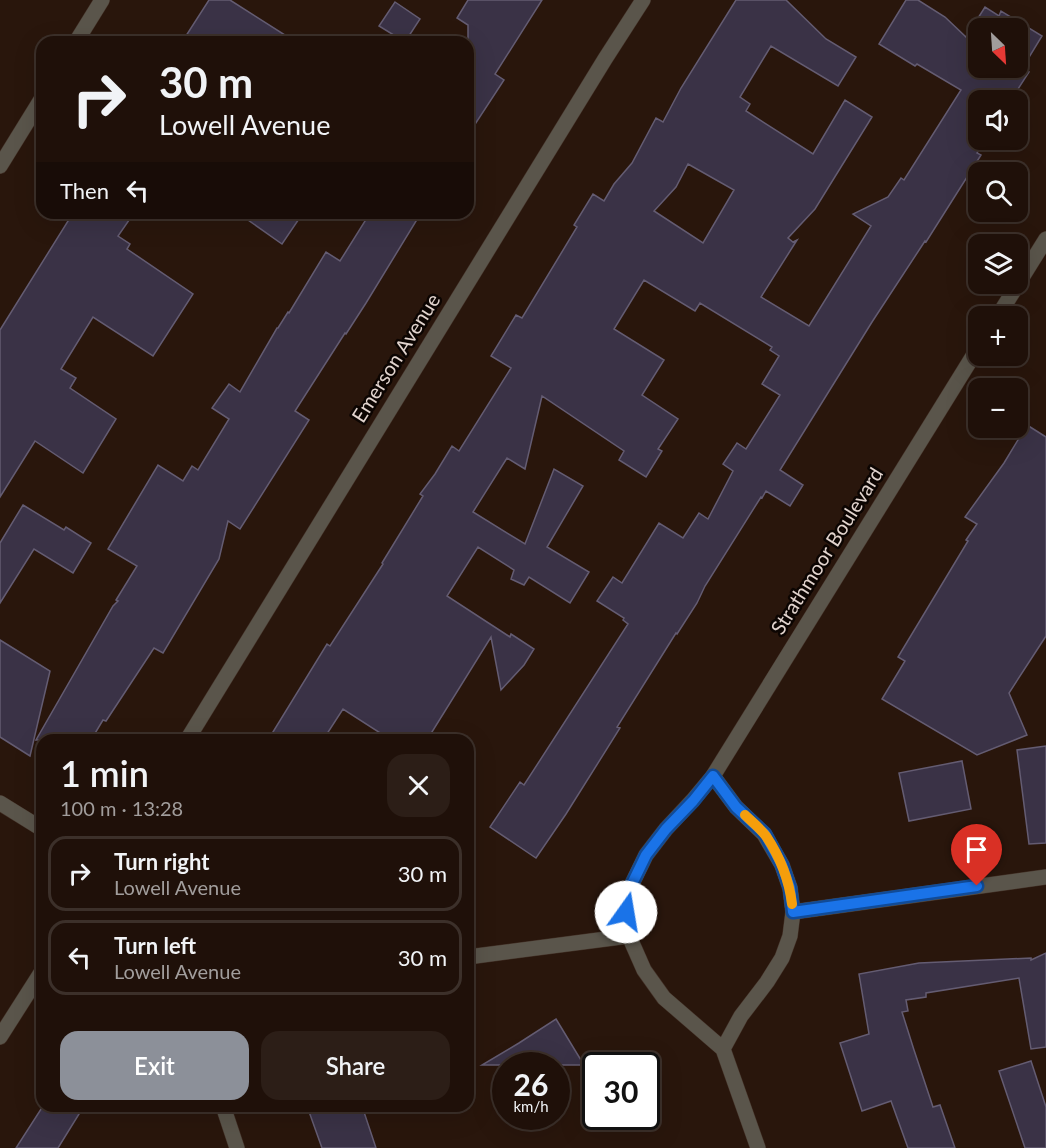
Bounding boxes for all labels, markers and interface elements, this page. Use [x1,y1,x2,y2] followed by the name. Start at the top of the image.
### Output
[968,18,1028,78] north arrow
[968,18,1028,438] map controls
[159,57,253,107] text: 30 m
[60,60,138,138] icon: right
[968,90,1028,150] button: sound
[159,108,330,141] text: Lowell Avenue
[968,162,1028,222] button: search
[121,174,154,207] icon: left
[60,177,109,204] text: Then
[968,234,1028,294] button: layers
[346,289,444,426] street label: Emerson Avenue
[968,306,1028,366] button: +
[968,378,1028,438] button: −
[765,463,887,638] street label: Strathmoor Boulevard
[60,751,149,795] text: 1 min
[387,754,450,817] button: close
[60,796,183,820] text: 100 m · 13:28
[951,824,1002,886] pin
[960,833,993,866] icon: arrive
[114,848,209,875] text: Turn right
[63,857,96,890] icon: right
[398,860,447,887] text: 30 m
[114,875,241,899] text: Lowell Avenue
[594,880,658,944] position arrow
[114,932,196,959] text: Turn left
[63,941,96,974] icon: left
[398,944,447,971] text: 30 m
[114,959,241,983] text: Lowell Avenue
[60,1031,249,1100] button: Exit
[261,1031,450,1100] button: Share
[582,1052,660,1130] speed limit sign: 30
[514,1066,548,1102] text: 26
[513,1097,549,1115] text: km/h

